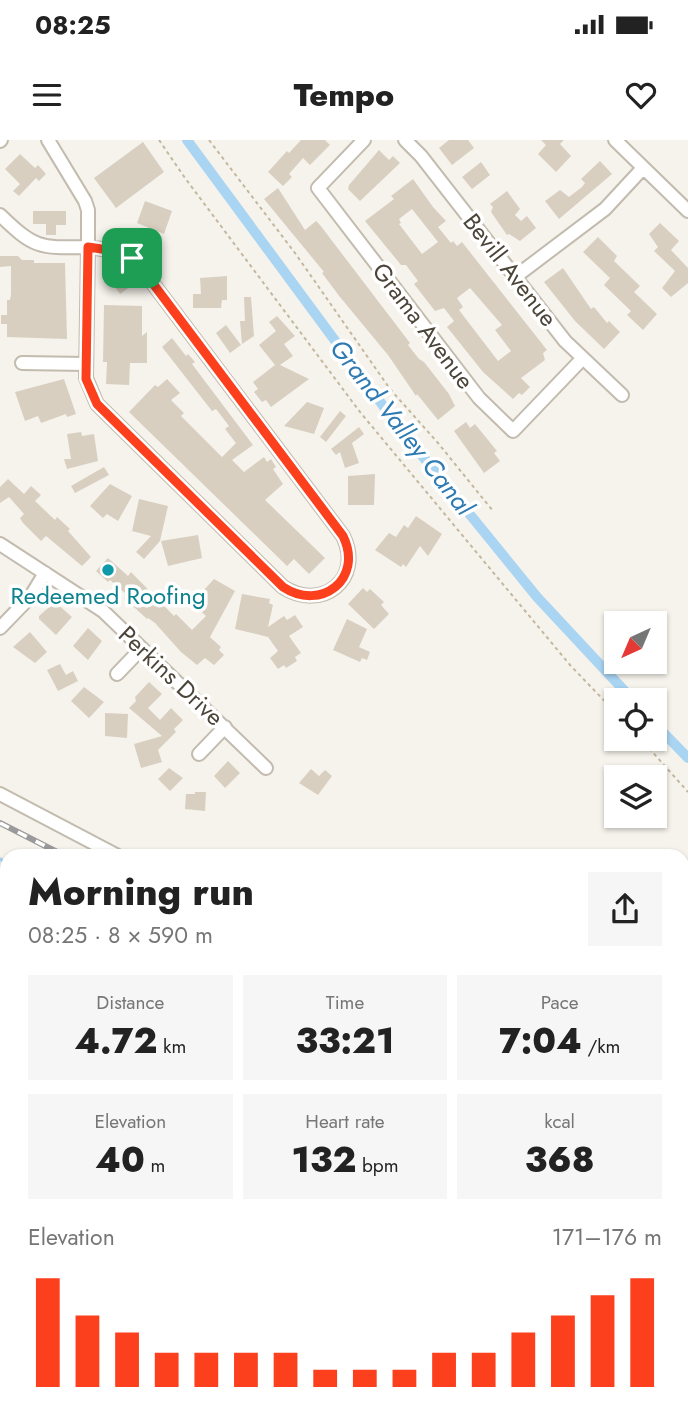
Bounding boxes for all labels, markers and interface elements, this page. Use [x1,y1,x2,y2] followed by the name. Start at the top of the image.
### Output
[35,6,111,44] text: 08:25
[294,72,394,118] text: Tempo
[28,76,66,114] icon: menu
[622,76,660,114] icon: heart
[455,206,566,334] street label: Bevill Avenue
[102,228,162,288] pin
[113,239,151,277] icon: arrive
[364,255,483,396] street label: Grama Avenue
[321,331,484,524] water label: Grand Valley Canal
[100,562,116,578] marker: Redeemed Roofing
[10,578,206,613] place label: Redeemed Roofing
[604,611,667,674] north arrow
[604,611,667,828] map controls
[111,618,232,734] street label: Perkins Drive
[604,688,667,751] button: locate
[604,765,667,828] button: layers
[28,864,254,919] text: Morning run
[588,872,662,946] button: share
[28,918,213,952] text: 08:25 · 8 × 590 m
[96,989,164,1016] text: Distance
[326,989,364,1016] text: Time
[541,989,579,1016] text: Pace
[74,1016,157,1066] text: 4.72
[296,1016,394,1066] text: 33:21
[499,1016,582,1066] text: 7:04
[157,1033,186,1060] text: km
[582,1033,620,1060] text: /km
[94,1108,166,1135] text: Elevation
[305,1108,385,1135] text: Heart rate
[544,1108,575,1135] text: kcal
[95,1135,145,1185] text: 40
[291,1135,356,1185] text: 132
[525,1135,595,1185] text: 368
[145,1152,165,1179] text: m
[356,1152,399,1179] text: bpm
[28,1220,115,1254] text: Elevation
[552,1220,662,1254] text: 171–176 m

